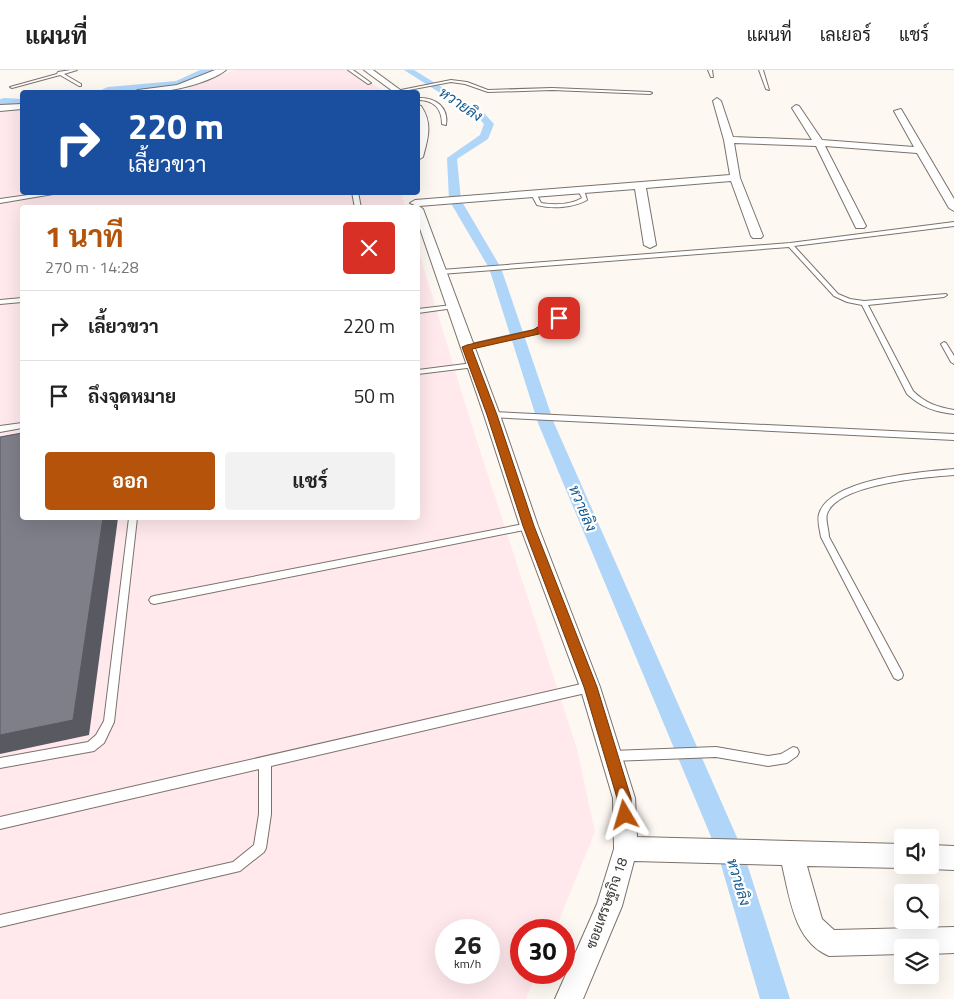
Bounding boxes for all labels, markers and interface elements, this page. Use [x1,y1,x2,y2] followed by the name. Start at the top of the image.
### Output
[25,17,87,53] text: แผนที่
[747,21,792,48] text: แผนที่
[820,21,871,48] text: เลเยอร์
[899,21,929,48] text: แชร์
[434,81,488,127] water label: หวายลิง
[128,99,224,153] text: 220 m
[45,110,110,175] icon: right
[128,147,206,181] text: เลี้ยวขวา
[45,213,124,259] text: 1 นาที
[343,222,395,274] button: close
[45,255,139,279] text: 270 m · 14:28
[538,297,580,339] pin
[545,304,573,332] icon: arrive
[88,311,159,340] text: เลี้ยวขวา
[343,311,395,340] text: 220 m
[45,312,73,340] icon: right
[88,381,176,410] text: ถึงจุดหมาย
[354,381,395,410] text: 50 m
[45,382,73,410] icon: arrive
[45,452,215,510] button: ออก
[225,452,395,510] button: แชร์
[563,481,603,535] water label: หวายลิง
[598,788,650,840] position arrow
[894,829,939,984] map controls
[894,829,939,874] button: sound
[580,854,632,952] street label: ซอยเศรษฐกิจ 18
[721,855,757,909] water label: หวายลิง
[894,884,939,929] button: search
[510,919,575,984] speed limit sign: 30
[453,926,482,964] text: 26
[894,939,939,984] button: layers
[454,954,481,973] text: km/h

